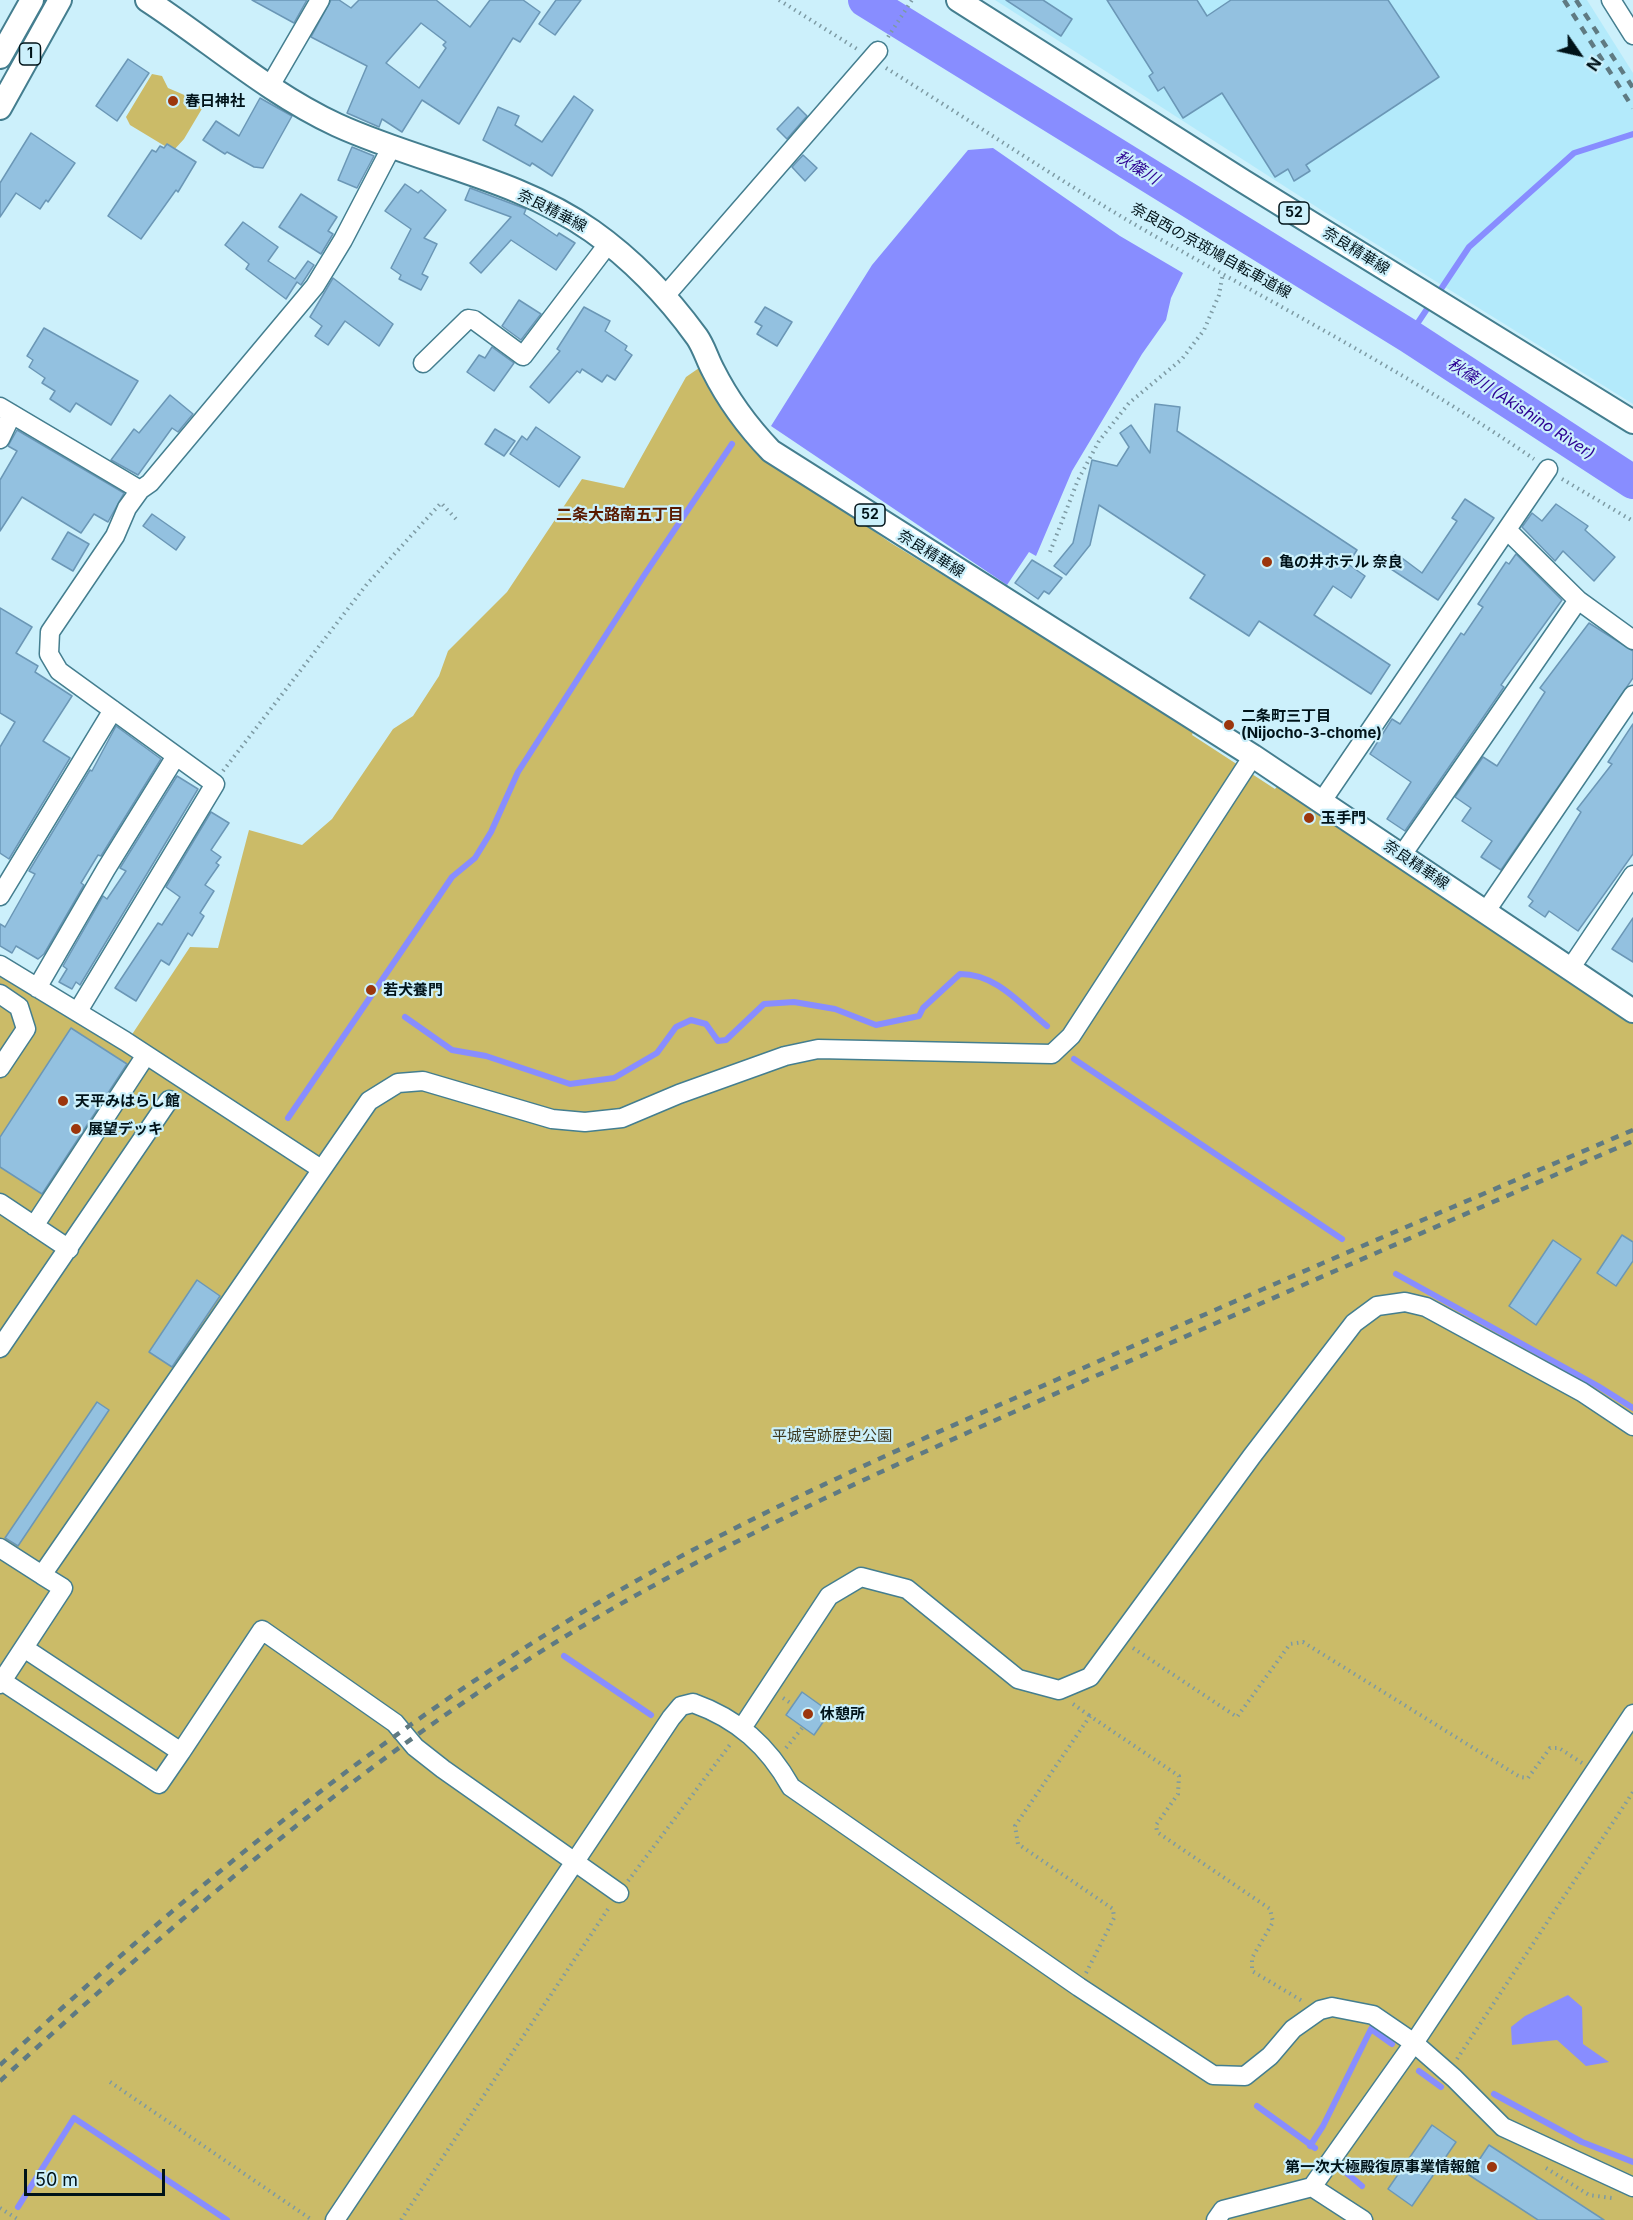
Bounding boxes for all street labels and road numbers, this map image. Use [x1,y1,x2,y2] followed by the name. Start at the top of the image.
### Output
[20,43,40,65] road number: 1
[515,186,589,236] street label: 奈良精華線
[1128,199,1294,303] street label: 奈良西の京斑鳩自転車道線
[1279,202,1309,224] road number: 52
[1319,223,1393,279] street label: 奈良精華線
[855,504,885,526] road number: 52
[894,526,968,582] street label: 奈良精華線
[1380,837,1452,893] street label: 奈良精華線

